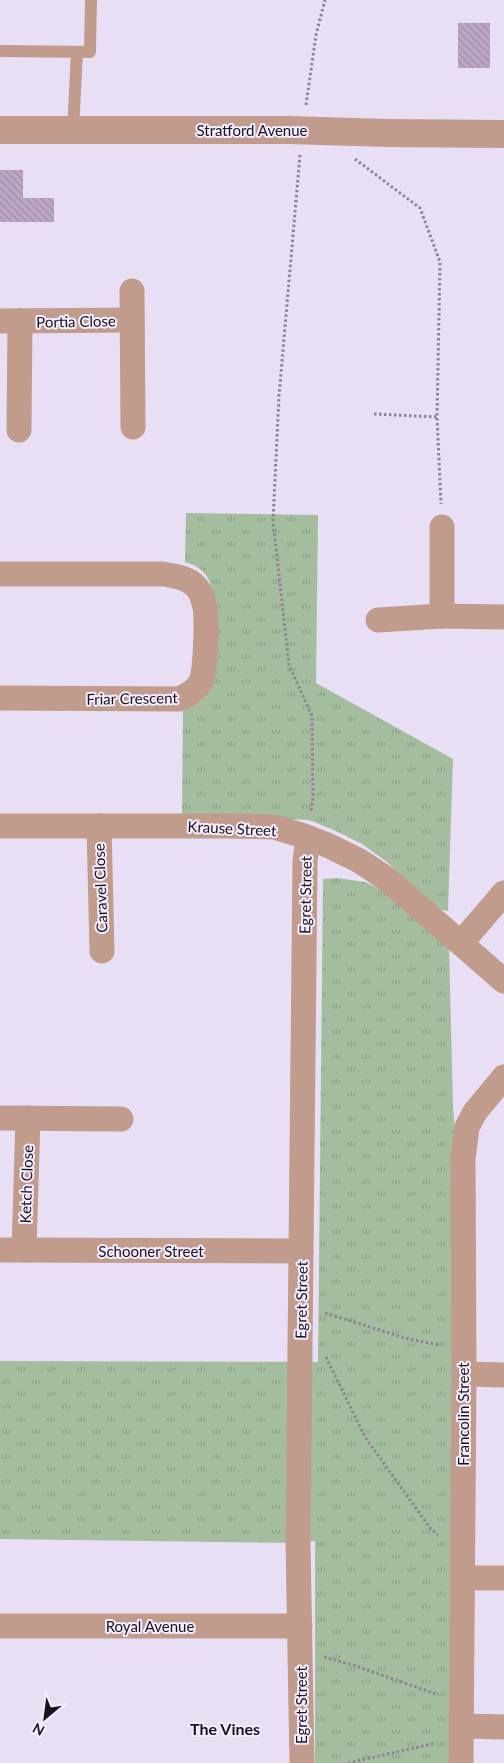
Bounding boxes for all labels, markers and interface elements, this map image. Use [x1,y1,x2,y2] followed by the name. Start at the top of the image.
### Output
[196,121,308,139] street label: Stratford Avenue
[36,311,116,331] street label: Portia Close
[86,688,178,708] street label: Friar Crescent
[187,817,277,839] street label: Krause Street
[89,843,111,933] street label: Caravel Close
[295,855,315,934] street label: Egret Street
[16,1144,36,1224] street label: Ketch Close
[98,1242,204,1260] street label: Schooner Street
[291,1260,311,1339] street label: Egret Street
[454,1362,472,1466] street label: Francolin Street
[106,1617,194,1635] street label: Royal Avenue
[292,1665,310,1744] street label: Egret Street
[20,1693,70,1743] north arrow
[190,1719,260,1738] district label: The Vines
[30,1720,47,1740] text: N

